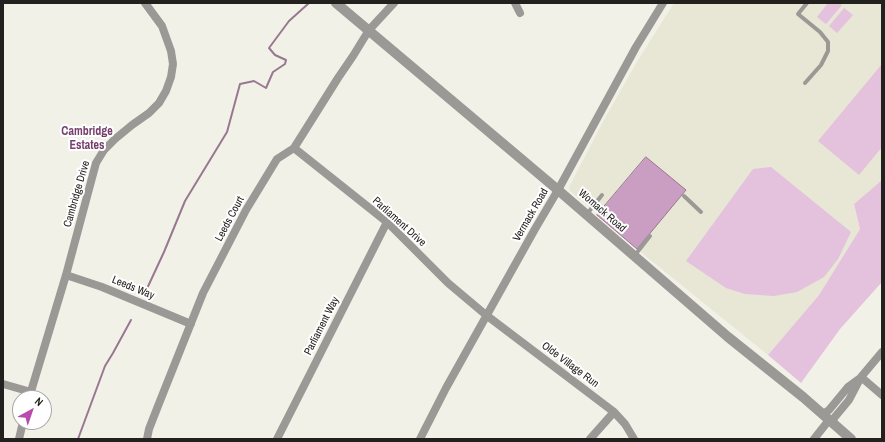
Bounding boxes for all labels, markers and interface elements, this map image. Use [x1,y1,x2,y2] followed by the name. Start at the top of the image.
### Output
[61,125,113,153] district label: Cambridge Estates
[61,159,93,229] street label: Cambridge Drive
[510,186,552,244] street label: Vermack Road
[575,187,629,235] street label: Womack Road
[213,194,247,244] street label: Leeds Court
[369,194,429,250] street label: Parliament Drive
[110,273,156,303] street label: Leeds Way
[302,295,342,357] street label: Parliament Way
[539,339,601,391] street label: Olde Village Run
[12,390,52,430] north arrow
[32,394,46,409] text: N

